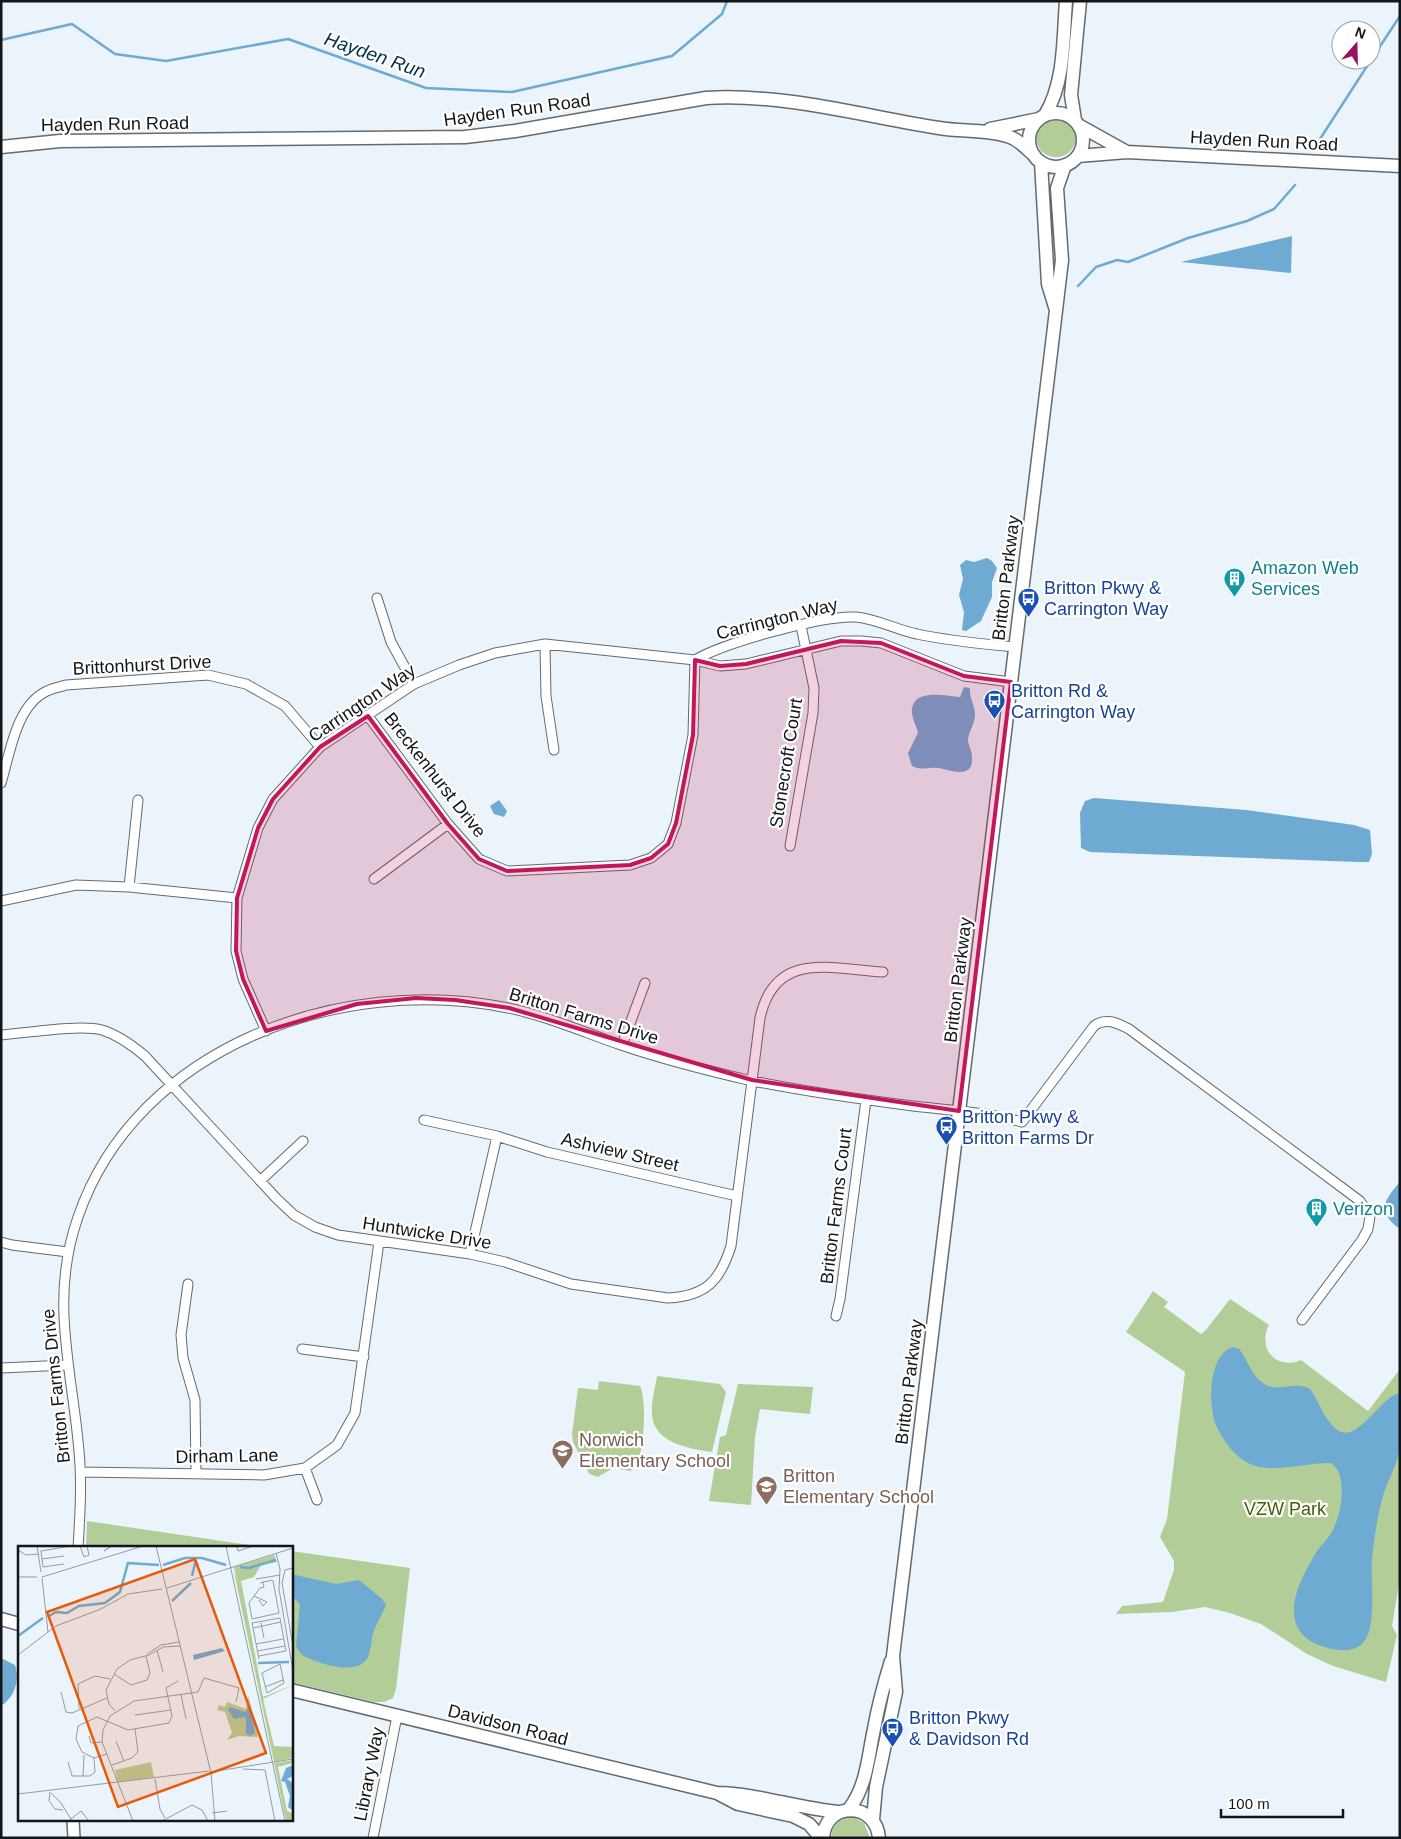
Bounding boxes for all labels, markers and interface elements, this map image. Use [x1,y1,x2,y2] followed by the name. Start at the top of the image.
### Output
[1331,20,1381,70] north arrow
[1353,24,1368,42] text: N
[322,28,428,82] water label: Hayden Run
[442,90,592,130] street label: Hayden Run Road
[41,113,189,135] street label: Hayden Run Road
[1190,127,1338,155] street label: Hayden Run Road
[988,514,1024,642] street label: Britton Parkway
[1251,558,1359,599] place label: Amazon Web Services
[1223,566,1247,597] building icon: Amazon Web Services
[1044,578,1168,619] place label: Britton Pkwy & Carrington Way
[1016,586,1040,617] bus stop icon: Britton Pkwy & Carrington Way
[714,594,840,644] street label: Carrington Way
[72,651,212,679] street label: Brittonhurst Drive
[305,660,419,746] street label: Carrington Way
[1011,681,1135,722] place label: Britton Rd & Carrington Way
[983,689,1007,720] bus stop icon: Britton Rd & Carrington Way
[766,697,806,829] street label: Stonecroft Court
[380,709,490,841] street label: Breckenhurst Drive
[940,916,976,1044] street label: Britton Parkway
[507,984,661,1048] street label: Britton Farms Drive
[962,1107,1094,1148] place label: Britton Pkwy & Britton Farms Dr
[934,1115,958,1146] bus stop icon: Britton Pkwy & Britton Farms Dr
[817,1127,855,1285] street label: Britton Farms Court
[559,1129,681,1175] street label: Ashview Street
[1305,1197,1329,1228] building icon: Verizon
[1333,1199,1393,1219] place label: Verizon
[361,1213,493,1253] street label: Huntwicke Drive
[38,1308,74,1464] street label: Britton Farms Drive
[891,1318,927,1446] street label: Britton Parkway
[579,1430,730,1471] place label: Norwich Elementary School
[551,1438,575,1469] school or university icon: Norwich Elementary School
[175,1445,279,1467] street label: Dirham Lane
[783,1466,934,1507] place label: Britton Elementary School
[755,1474,779,1505] school or university icon: Britton Elementary School
[1244,1499,1327,1519] park label: VZW Park
[18,1546,292,1822] inset map
[446,1700,570,1750] street label: Davidson Road
[909,1708,1029,1749] place label: Britton Pkwy & Davidson Rd
[881,1716,905,1747] bus stop icon: Britton Pkwy & Davidson Rd
[350,1725,388,1823] street label: Library Way
[1221,1786,1344,1818] scale bar
[1228,1795,1270,1812] text: 100 m

